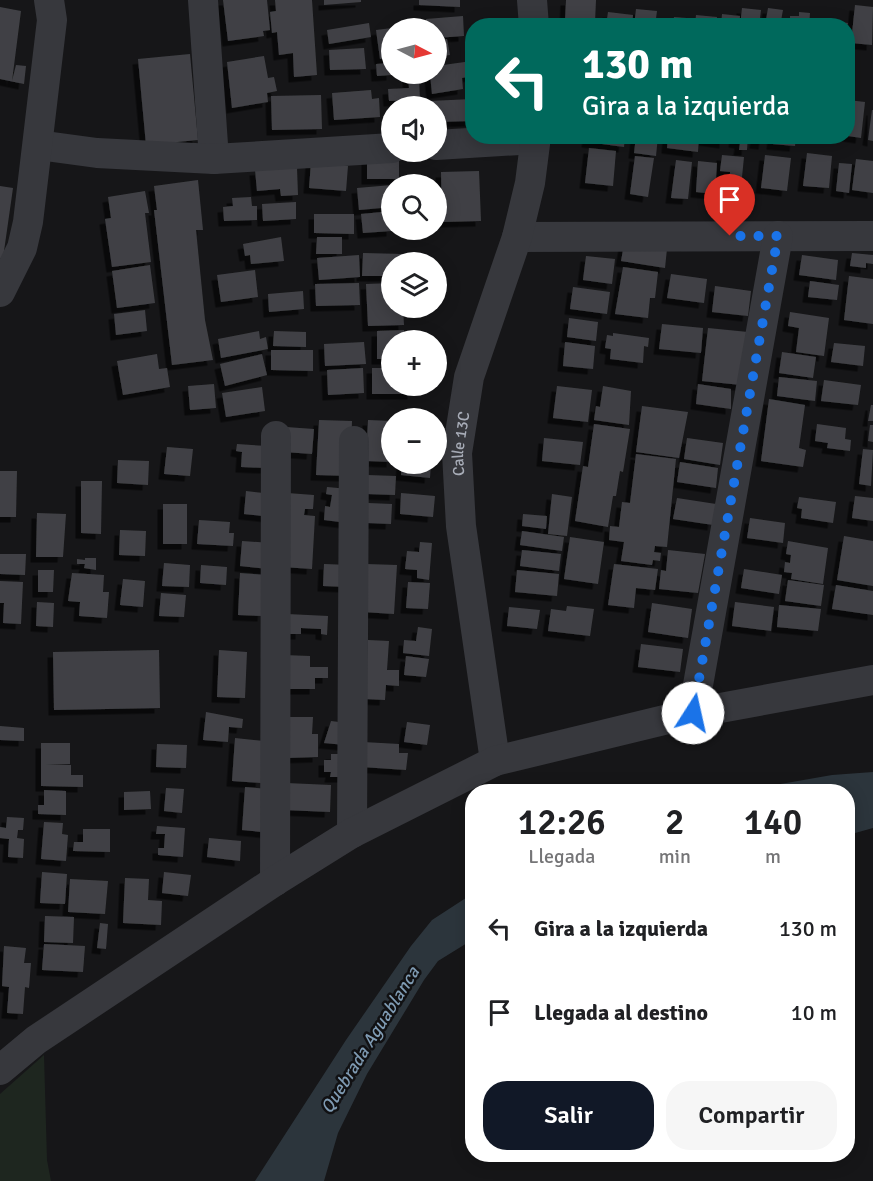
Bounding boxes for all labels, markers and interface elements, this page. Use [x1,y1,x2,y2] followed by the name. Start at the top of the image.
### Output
[381,18,447,84] north arrow
[381,18,447,474] map controls
[582,39,693,90] text: 130 m
[483,42,561,120] icon: left
[582,90,790,123] text: Gira a la izquierda
[381,96,447,162] button: sound
[381,174,447,240] button: search
[704,174,755,236] pin
[713,183,746,216] icon: arrive
[381,252,447,318] button: layers
[381,330,447,396] button: +
[381,408,447,474] button: −
[448,410,474,477] street label: Calle 13C
[661,681,725,745] position arrow
[518,800,606,845] text: 12:26
[665,800,685,845] text: 2
[744,800,802,845] text: 140
[528,844,595,869] text: Llegada
[659,844,691,869] text: min
[765,844,781,869] text: m
[483,912,516,945] icon: left
[534,915,708,942] text: Gira a la izquierda
[779,915,837,942] text: 130 m
[316,962,425,1117] water label: Quebrada Aguablanca
[483,996,516,1029] icon: arrive
[534,999,708,1026] text: Llegada al destino
[791,999,837,1026] text: 10 m
[483,1081,654,1150] button: Salir
[666,1081,837,1150] button: Compartir

